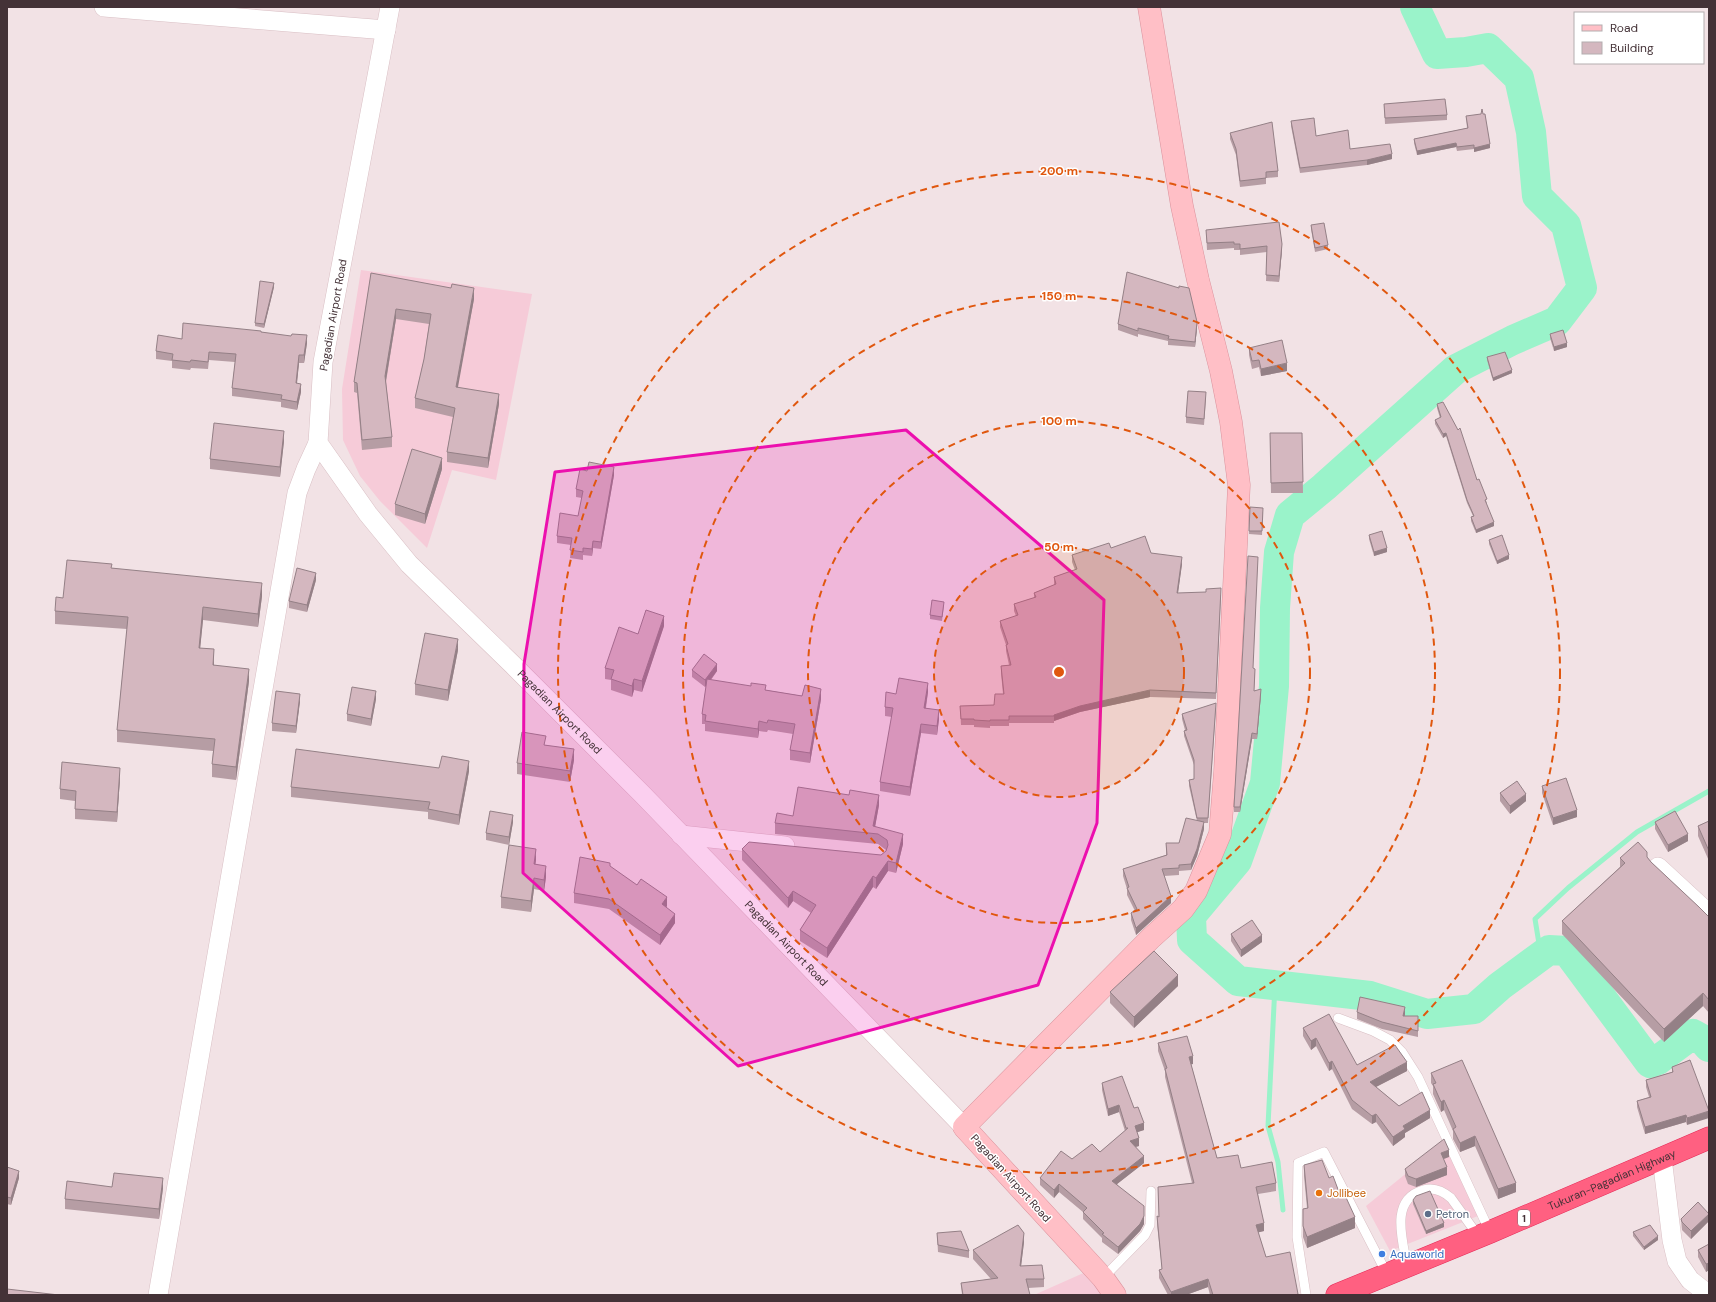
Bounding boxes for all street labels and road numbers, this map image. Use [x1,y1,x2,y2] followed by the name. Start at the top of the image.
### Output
[316,258,350,372] street label: Pagadian Airport Road
[515,667,605,757] street label: Pagadian Airport Road
[742,898,831,989] street label: Pagadian Airport Road
[968,1131,1054,1225] street label: Pagadian Airport Road
[1546,1146,1678,1213] street label: Tukuran-Pagadian Highway
[1518,1210,1530,1226] road number: 1

